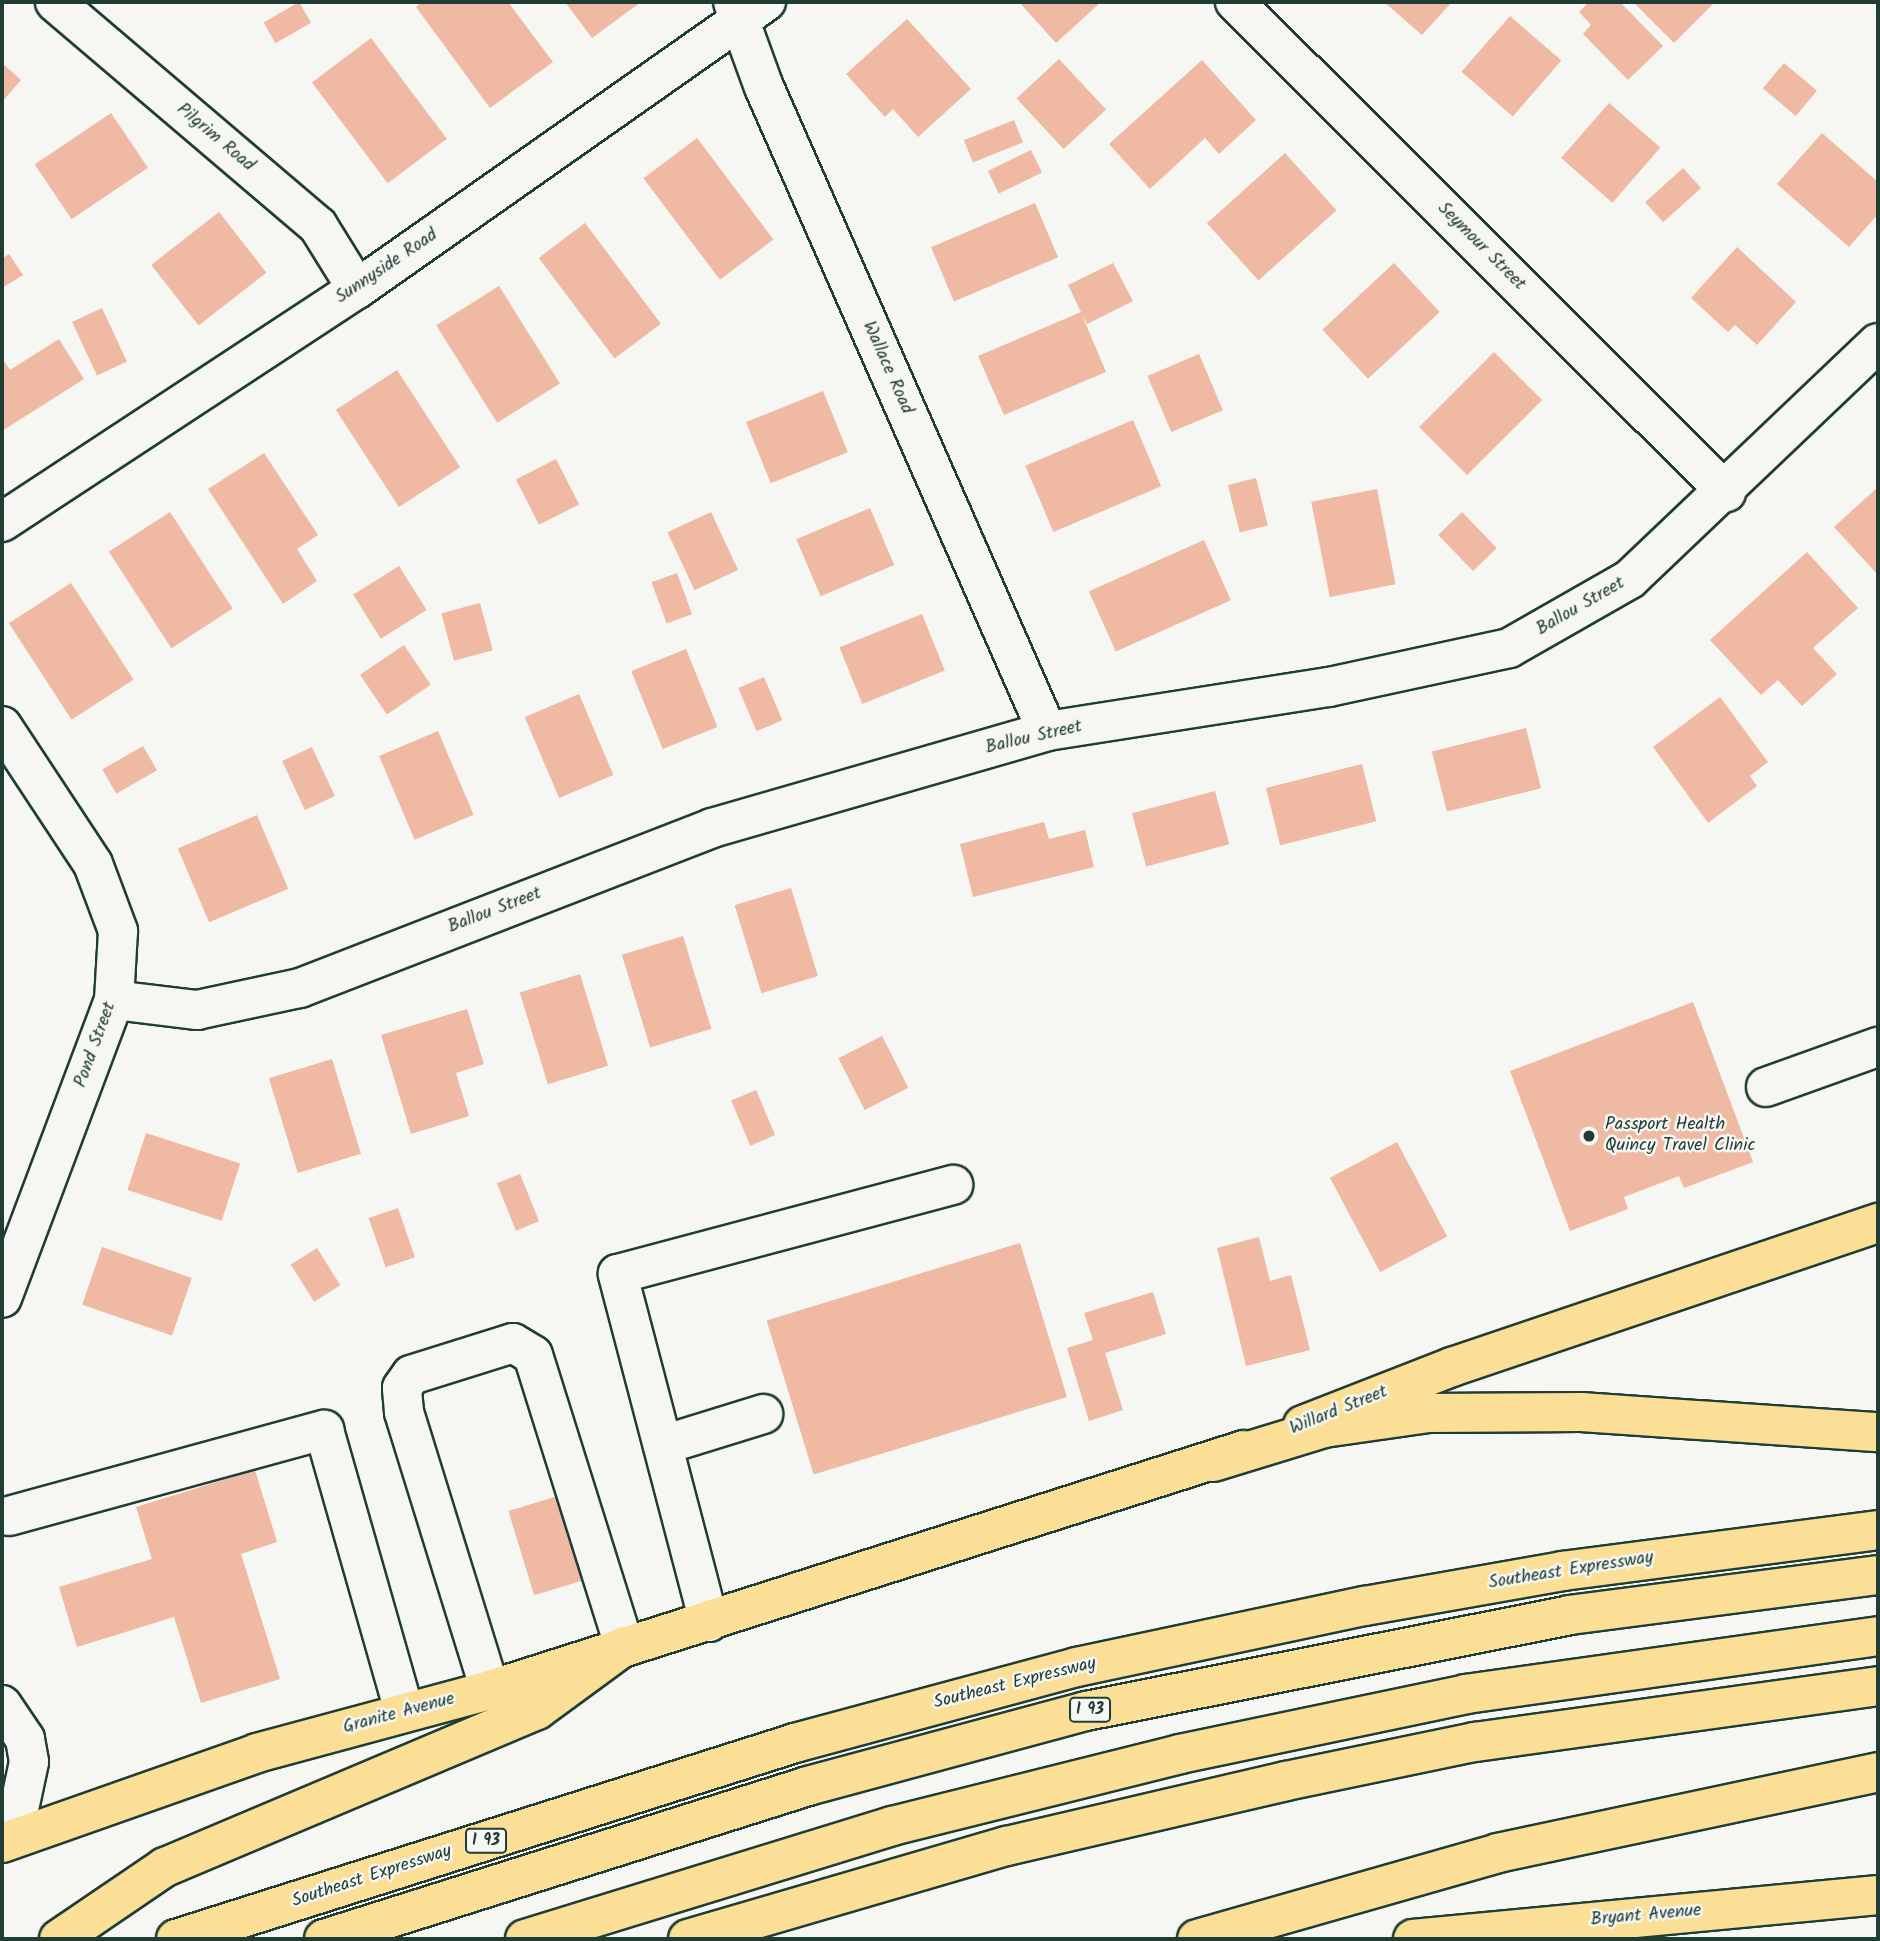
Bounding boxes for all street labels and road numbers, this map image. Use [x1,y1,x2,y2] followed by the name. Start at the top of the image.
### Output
[172,99,258,177] street label: Pilgrim Road
[1432,198,1530,296] street label: Seymour Street
[332,225,442,309] street label: Sunnyside Road
[857,318,917,418] street label: Wallace Road
[1533,573,1629,641] street label: Ballou Street
[984,716,1084,760] street label: Ballou Street
[445,883,545,939] street label: Ballou Street
[71,999,121,1091] street label: Pond Street
[1287,1382,1391,1440] street label: Willard Street
[1487,1547,1655,1595] street label: Southeast Expressway
[932,1653,1098,1715] street label: Southeast Expressway
[341,1689,457,1739] street label: Granite Avenue
[1069,1698,1111,1722] road number: I 93
[465,1828,507,1854] road number: I 93
[289,1841,455,1913] street label: Southeast Expressway
[1590,1900,1702,1932] street label: Bryant Avenue

